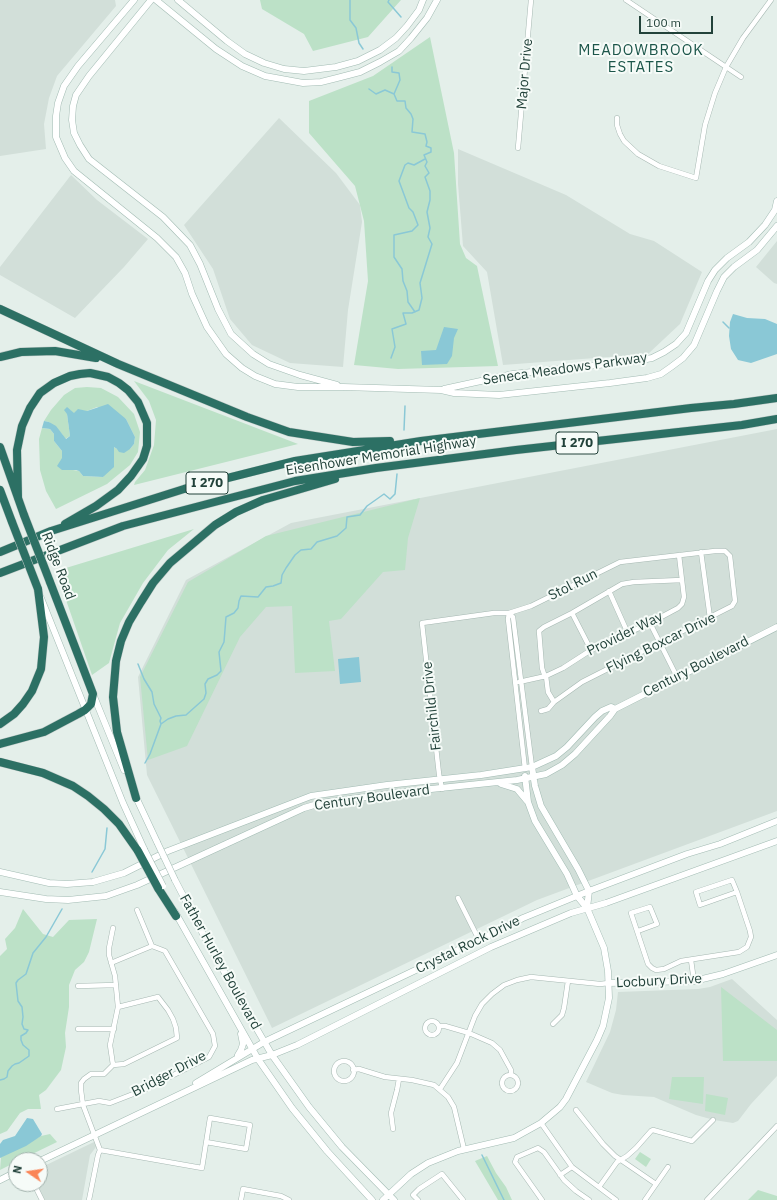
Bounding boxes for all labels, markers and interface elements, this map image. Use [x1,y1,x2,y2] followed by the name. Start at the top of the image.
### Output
[641,8,715,34] scale bar
[646,15,681,30] text: 100 m
[514,38,536,110] street label: Major Drive
[578,42,704,77] district label: MEADOWBROOK ESTATES
[482,349,648,389] street label: Seneca Meadows Parkway
[556,432,598,454] road number: I 270
[285,433,477,479] street label: Eisenhower Memorial Highway
[186,472,228,494] road number: I 270
[37,530,79,602] street label: Ridge Road
[546,566,600,604] street label: Stol Run
[584,608,666,660] street label: Provider Way
[603,609,719,677] street label: Flying Boxcar Drive
[640,633,752,701] street label: Century Boulevard
[419,661,445,751] street label: Fairchild Drive
[313,782,431,814] street label: Century Boulevard
[176,891,264,1033] street label: Father Hurley Boulevard
[413,912,523,978] street label: Crystal Rock Drive
[616,970,702,992] street label: Locbury Drive
[129,1047,209,1101] street label: Bridger Drive
[8,1152,48,1192] north arrow
[10,1164,25,1175] text: N

